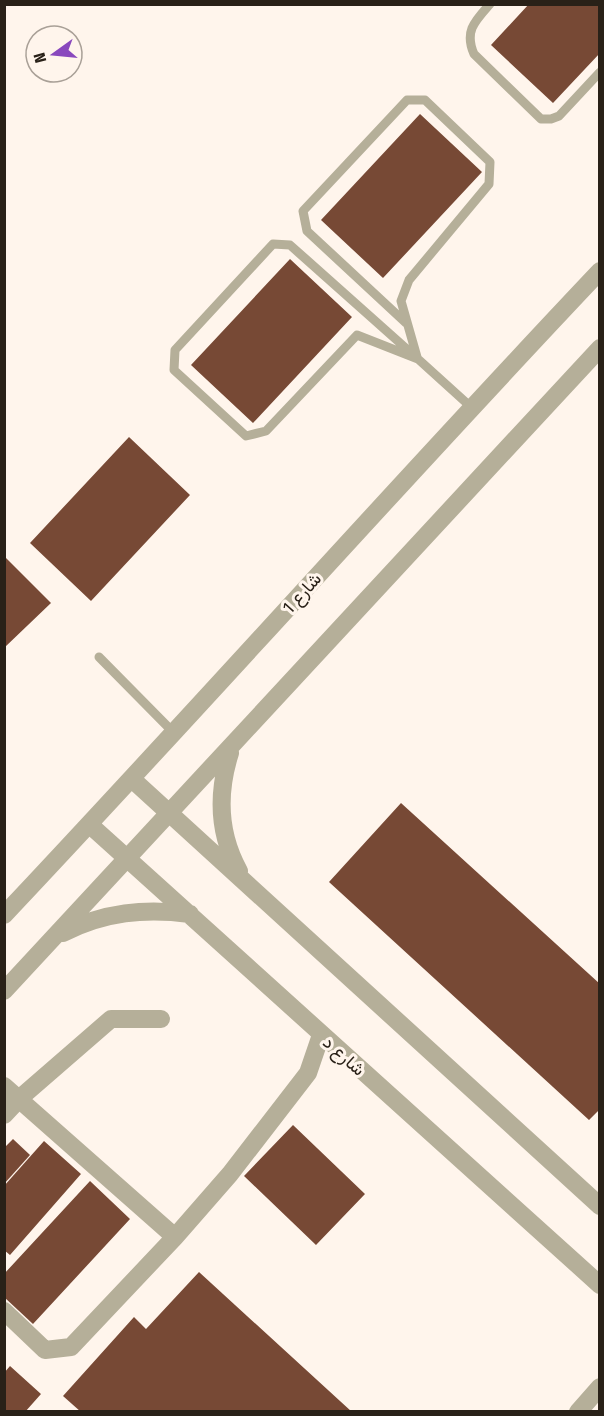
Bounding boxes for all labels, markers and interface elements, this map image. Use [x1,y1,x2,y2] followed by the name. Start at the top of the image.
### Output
[24,24,84,84] north arrow
[30,51,50,65] text: N
[278,568,327,619] street label: شارع 1
[318,1031,370,1081] street label: شارع د

